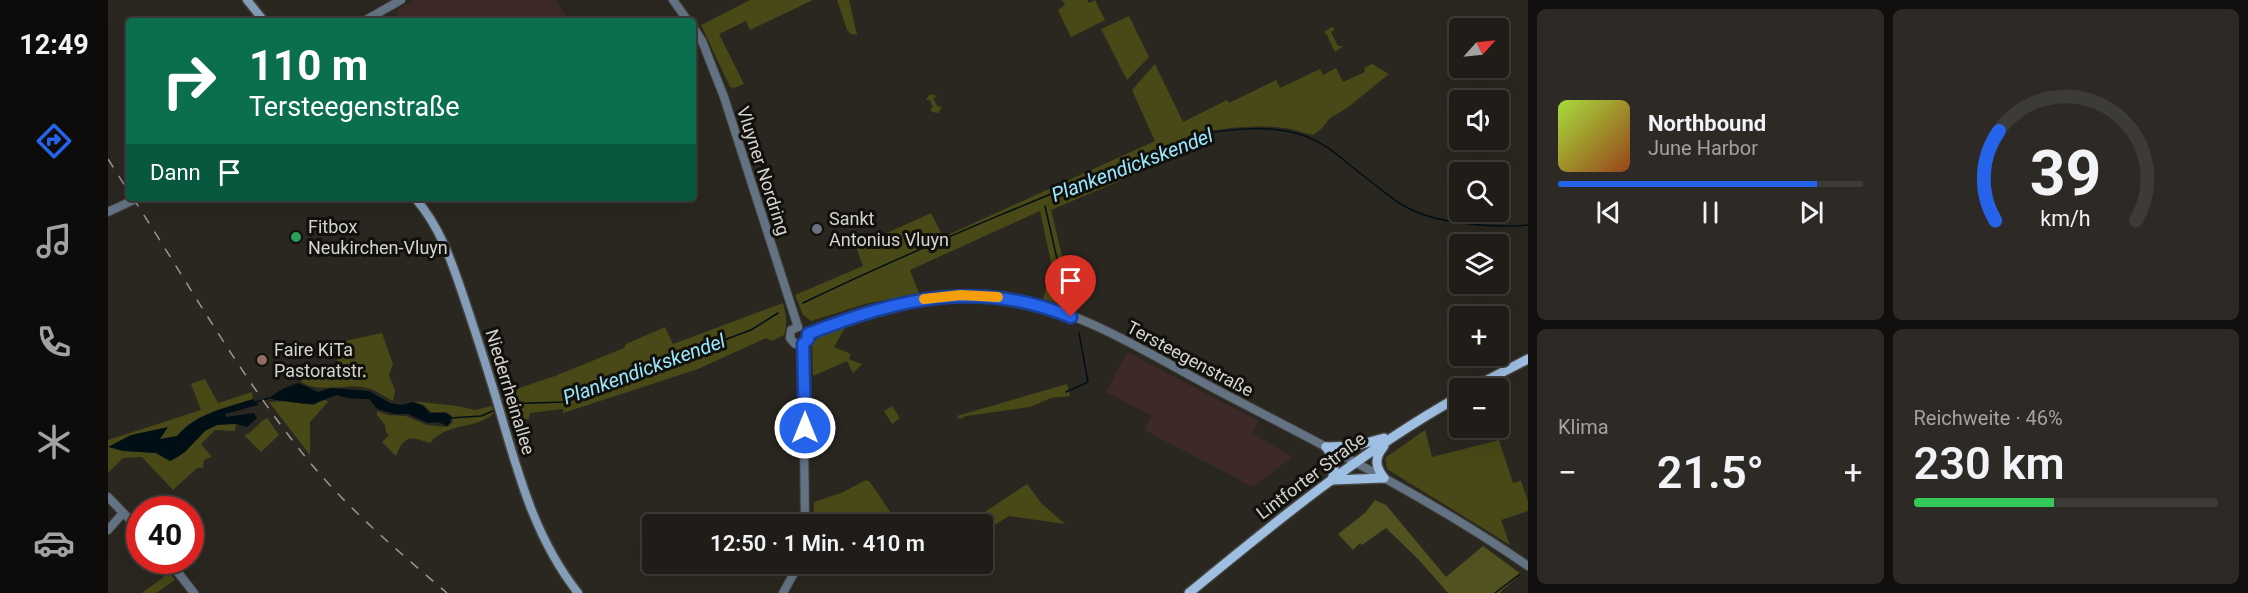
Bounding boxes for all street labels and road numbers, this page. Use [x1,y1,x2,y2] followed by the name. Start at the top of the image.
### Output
[733,104,794,238] street label: Vluyner Nordring
[1123,316,1257,401] street label: Tersteegenstraße
[481,327,540,457] street label: Niederrheinallee
[1252,428,1369,524] street label: Lintforter Straße

